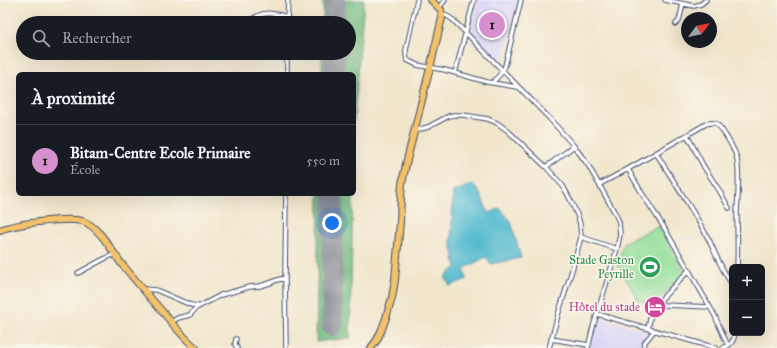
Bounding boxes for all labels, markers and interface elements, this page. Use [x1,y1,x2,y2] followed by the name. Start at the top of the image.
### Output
[479,10,505,40] pin: 1
[681,12,717,48] north arrow
[16,16,356,60] search box
[30,27,52,49] icon: search
[62,29,132,47] text: Rechercher
[32,88,115,109] text: À proximité
[70,144,250,162] text: Bitam-Centre Ecole Primaire
[42,153,48,169] text: 1
[307,153,340,169] text: 550 m
[70,162,100,178] text: École
[322,213,342,233] your location
[569,253,635,281] place label: Stade Gaston Peyrille
[637,254,663,280] sports icon: Stade Gaston Peyrille
[729,264,765,336] map controls
[729,264,765,300] button: +
[642,294,668,320] hotel icon: Hôtel du stade
[569,300,640,314] place label: Hôtel du stade
[729,300,765,336] button: −

